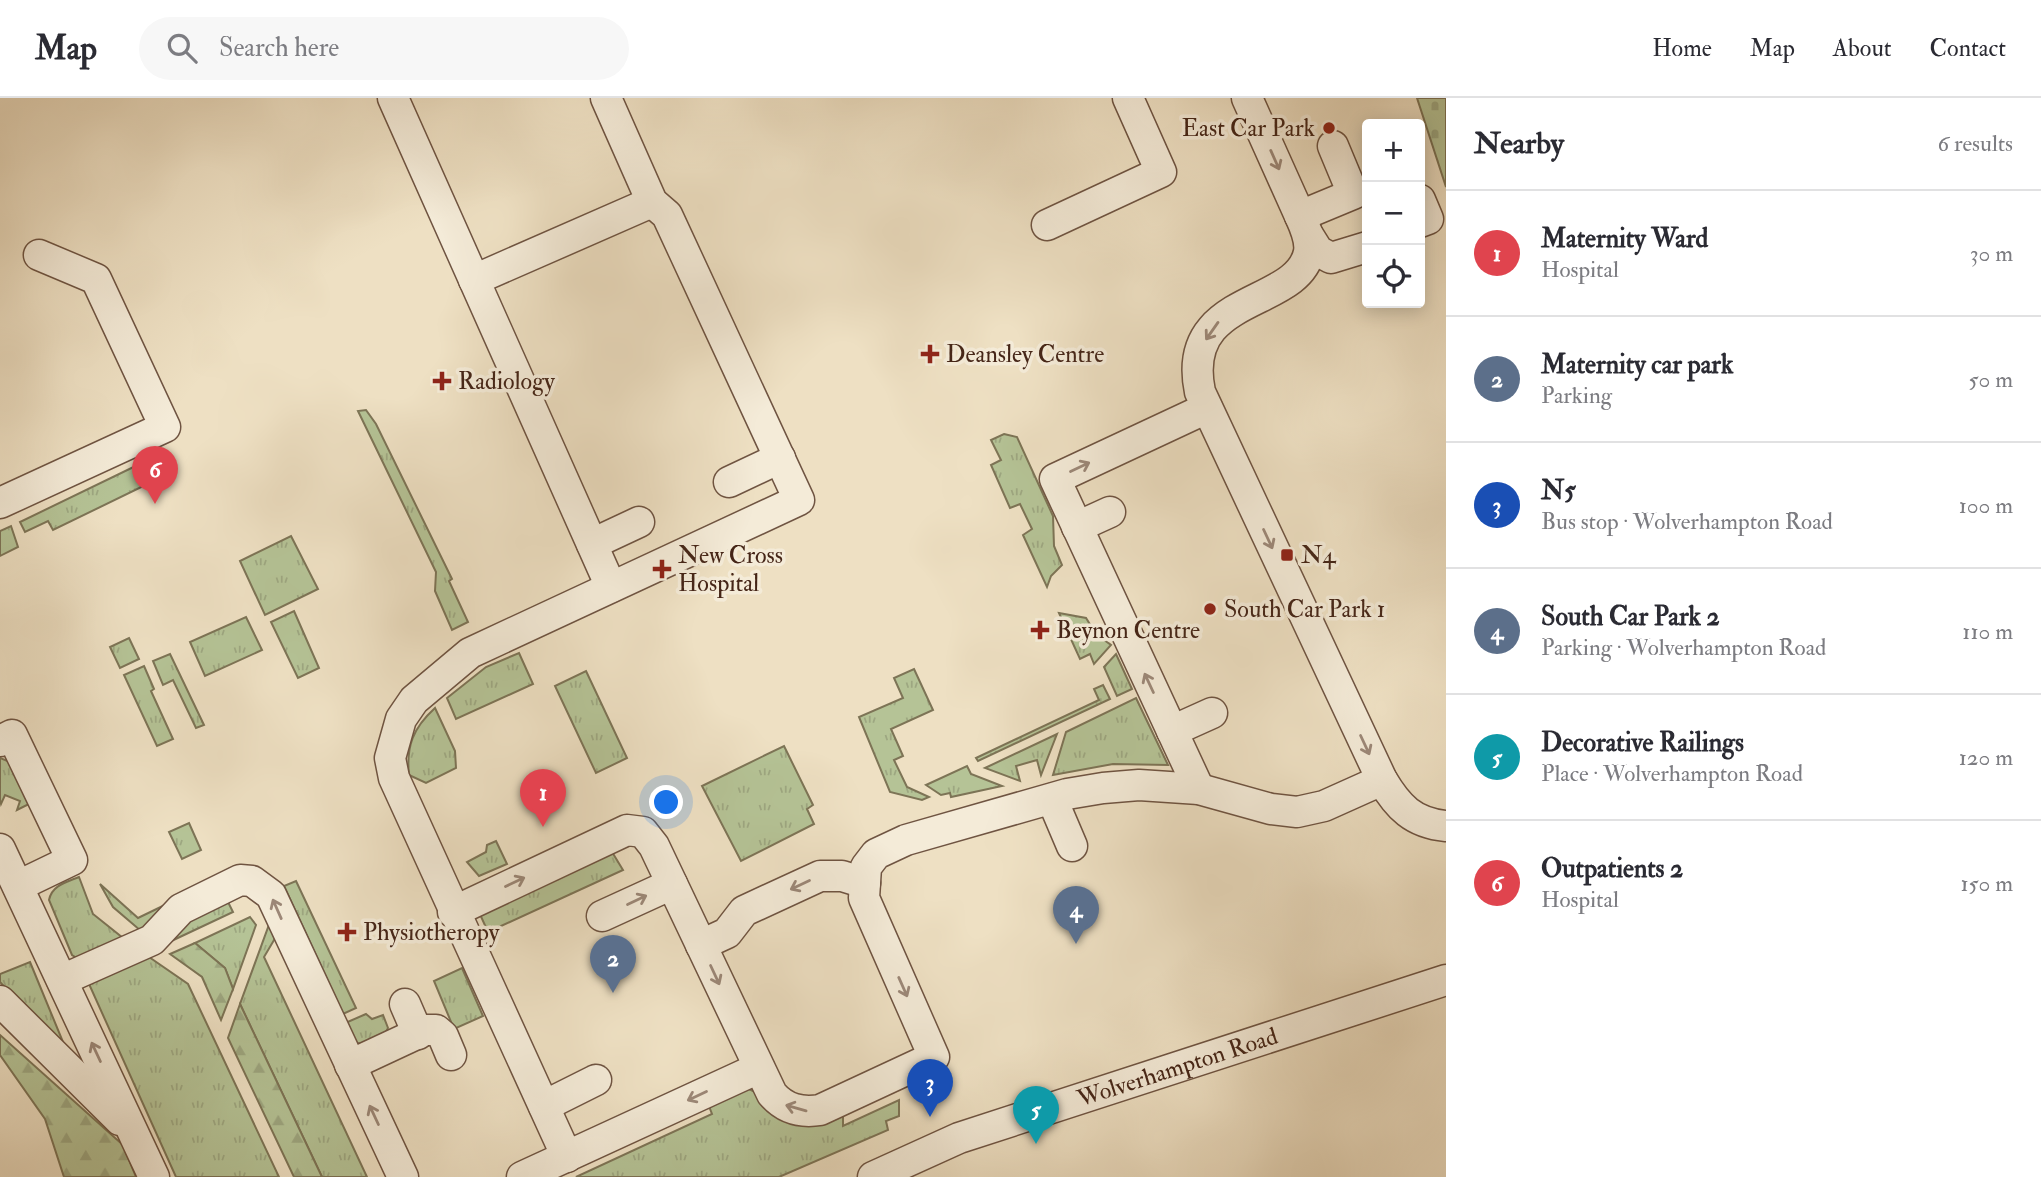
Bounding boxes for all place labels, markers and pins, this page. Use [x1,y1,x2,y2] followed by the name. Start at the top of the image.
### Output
[1182,113,1316,144] place label: East Car Park
[1321,120,1337,136] marker: East Car Park
[946,339,1104,370] place label: Deansley Centre
[920,344,940,364] marker: Deansley Centre
[458,366,555,397] place label: Radiology
[432,371,452,391] marker: Radiology
[132,446,178,504] pin: 6
[678,540,783,599] place label: New Cross Hospital
[1301,540,1336,571] place label: N4
[1279,547,1295,563] marker: N4
[652,559,672,579] marker: New Cross Hospital
[1224,594,1385,625] place label: South Car Park 1
[1202,601,1218,617] marker: South Car Park 1
[1056,615,1200,646] place label: Beynon Centre
[1030,620,1050,640] marker: Beynon Centre
[520,769,566,827] pin: 1
[1053,886,1099,944] pin: 4
[363,917,500,948] place label: Physiotheropy
[337,922,357,942] marker: Physiotheropy
[590,935,636,993] pin: 2
[907,1059,953,1117] pin: 3
[1013,1086,1059,1144] pin: 5

